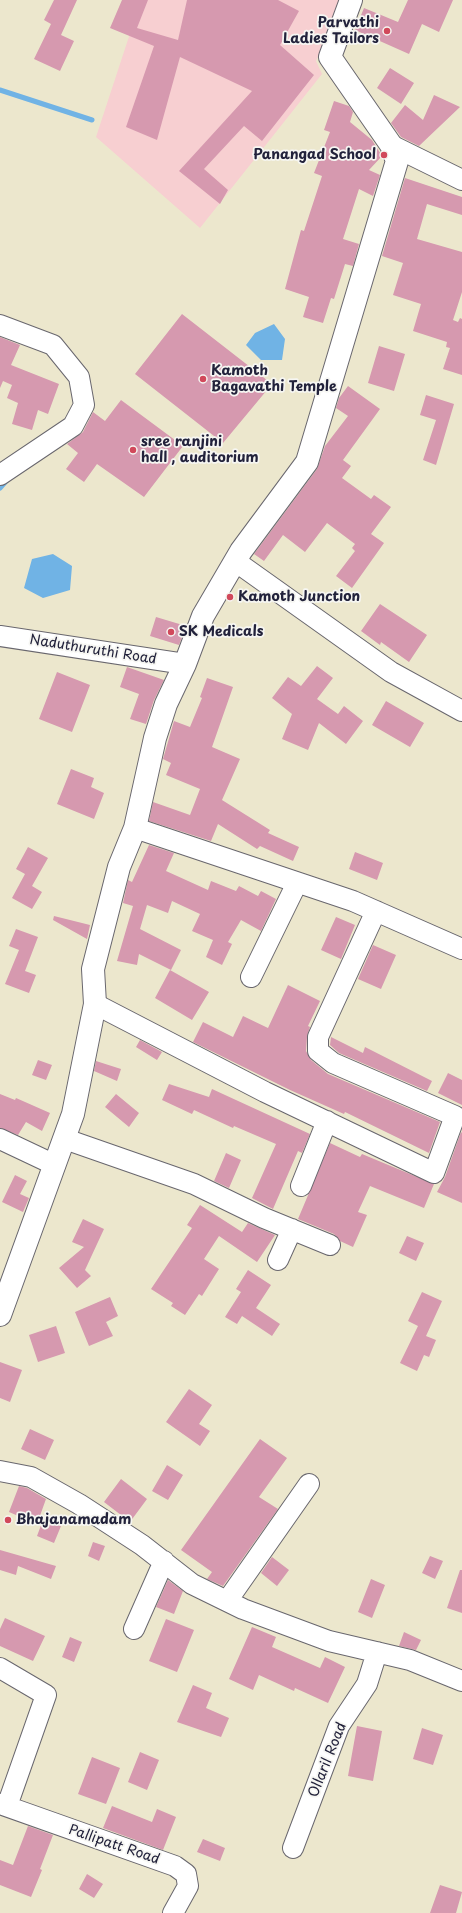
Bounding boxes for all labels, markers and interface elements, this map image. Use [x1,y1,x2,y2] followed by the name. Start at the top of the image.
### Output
[283,15,379,48] place label: Parvathi Ladies Tailors
[382,26,392,36] marker: Parvathi Ladies Tailors
[253,147,376,163] place label: Panangad School
[379,150,389,160] marker: Panangad School
[211,363,337,396] place label: Kamoth Bagavathi Temple
[198,374,208,384] marker: Kamoth Bagavathi Temple
[141,434,259,466] place label: sree ranjini hall , auditorium
[128,445,138,455] marker: sree ranjini hall , auditorium
[238,589,360,605] place label: Kamoth Junction
[225,592,235,602] marker: Kamoth Junction
[179,624,263,640] place label: SK Medicals
[166,627,176,637] marker: SK Medicals
[28,632,158,668] street label: Naduthuruthi Road
[16,1512,131,1528] place label: Bhajanamadam
[3,1515,13,1525] marker: Bhajanamadam
[305,1720,351,1800] street label: Ollaril Road
[66,1822,162,1868] street label: Pallipatt Road

